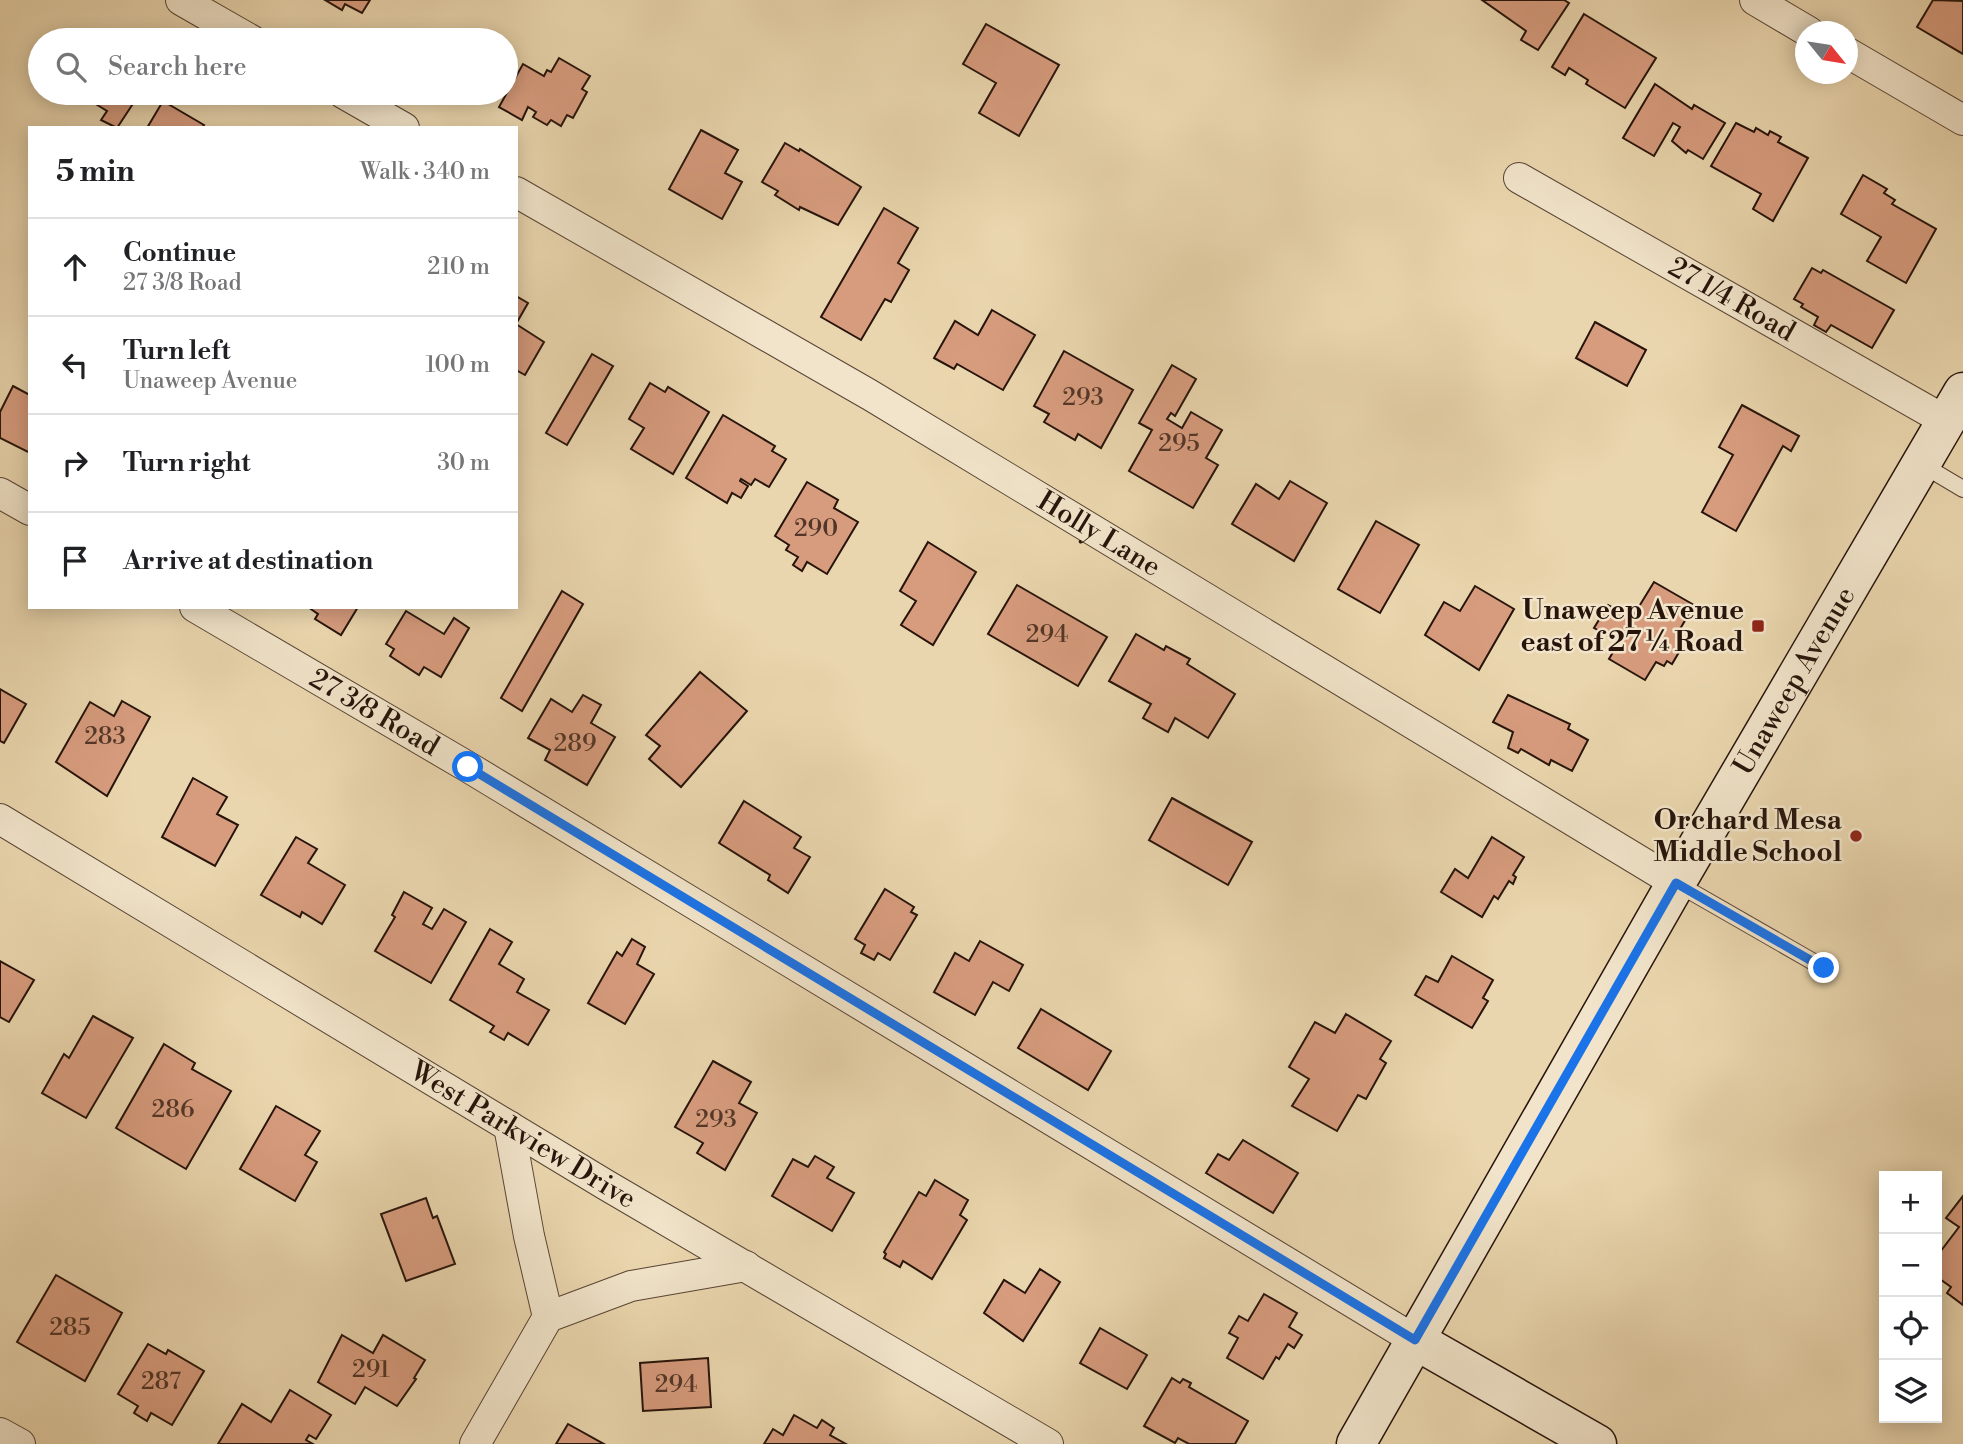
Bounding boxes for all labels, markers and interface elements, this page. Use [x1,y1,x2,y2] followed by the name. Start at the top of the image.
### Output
[1795,21,1858,84] north arrow
[28,28,518,105] search box
[52,48,90,86] icon: search
[108,51,247,83] text: Search here
[56,153,135,191] text: 5 min
[360,158,490,186] text: Walk · 340 m
[123,237,236,269] text: Continue
[56,248,94,286] icon: ahead
[1662,249,1802,349] street label: 27 1/4 Road
[427,253,490,281] text: 210 m
[123,269,242,297] text: 27 3/8 Road
[123,335,231,367] text: Turn left
[56,346,94,384] icon: left
[425,351,490,379] text: 100 m
[123,367,297,395] text: Unaweep Avenue
[1062,383,1104,413] house number: 293
[1158,429,1200,459] house number: 295
[56,444,94,482] icon: right
[123,447,251,479] text: Turn right
[437,449,490,477] text: 30 m
[1031,483,1167,584] street label: Holly Lane
[794,514,838,544] house number: 290
[56,542,94,580] icon: arrive
[123,545,373,577] text: Arrive at destination
[1725,580,1863,781] street label: Unaweep Avenue
[1521,593,1744,660] place label: Unaweep Avenue east of 27 ¼ Road
[1750,618,1766,634] marker: Unaweep Avenue east of 27 ¼ Road
[1026,620,1068,650] house number: 294
[303,661,446,764] street label: 27 3/8 Road
[84,722,126,752] house number: 283
[554,729,596,759] house number: 289
[452,751,483,782] route start
[1653,803,1843,870] place label: Orchard Mesa Middle School
[1848,828,1864,844] marker: Orchard Mesa Middle School
[1808,952,1839,983] route end
[403,1053,642,1216] street label: West Parkview Drive
[152,1095,194,1125] house number: 286
[695,1105,737,1135] house number: 293
[1879,1171,1942,1423] map controls
[1879,1171,1942,1234] button: +
[1879,1234,1942,1297] button: −
[1879,1297,1942,1360] button: locate
[49,1313,91,1343] house number: 285
[352,1355,391,1385] house number: 291
[1879,1360,1942,1423] button: layers
[141,1367,181,1397] house number: 287
[655,1370,697,1400] house number: 294

